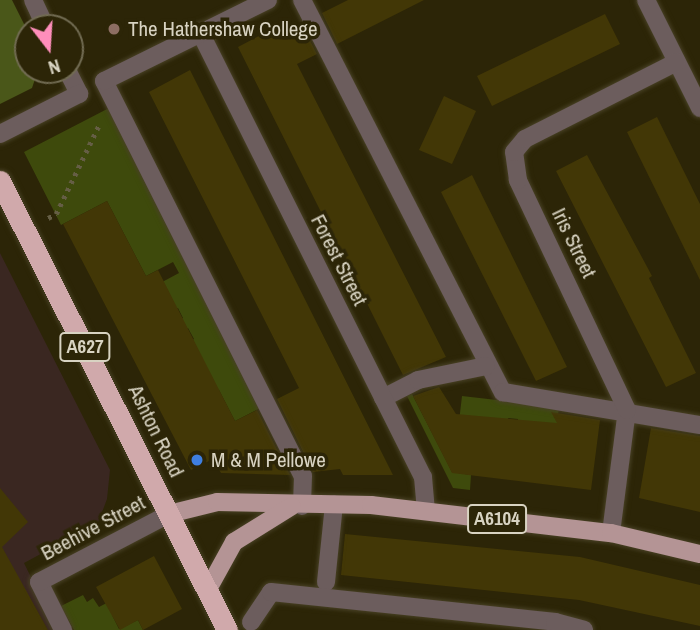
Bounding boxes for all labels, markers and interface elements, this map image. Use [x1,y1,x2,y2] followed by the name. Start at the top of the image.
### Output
[14,14,84,84] north arrow
[128,16,318,42] place label: The Hathershaw College
[106,21,122,37] marker: The Hathershaw College
[45,53,64,81] text: N
[546,204,602,282] street label: Iris Street
[305,210,373,310] street label: Forest Street
[59,332,111,362] road number: A627
[123,381,189,481] street label: Ashton Road
[211,447,326,473] place label: M & M Pellowe
[189,452,205,468] marker: M & M Pellowe
[37,490,149,566] street label: Beehive Street
[466,504,528,534] road number: A6104

